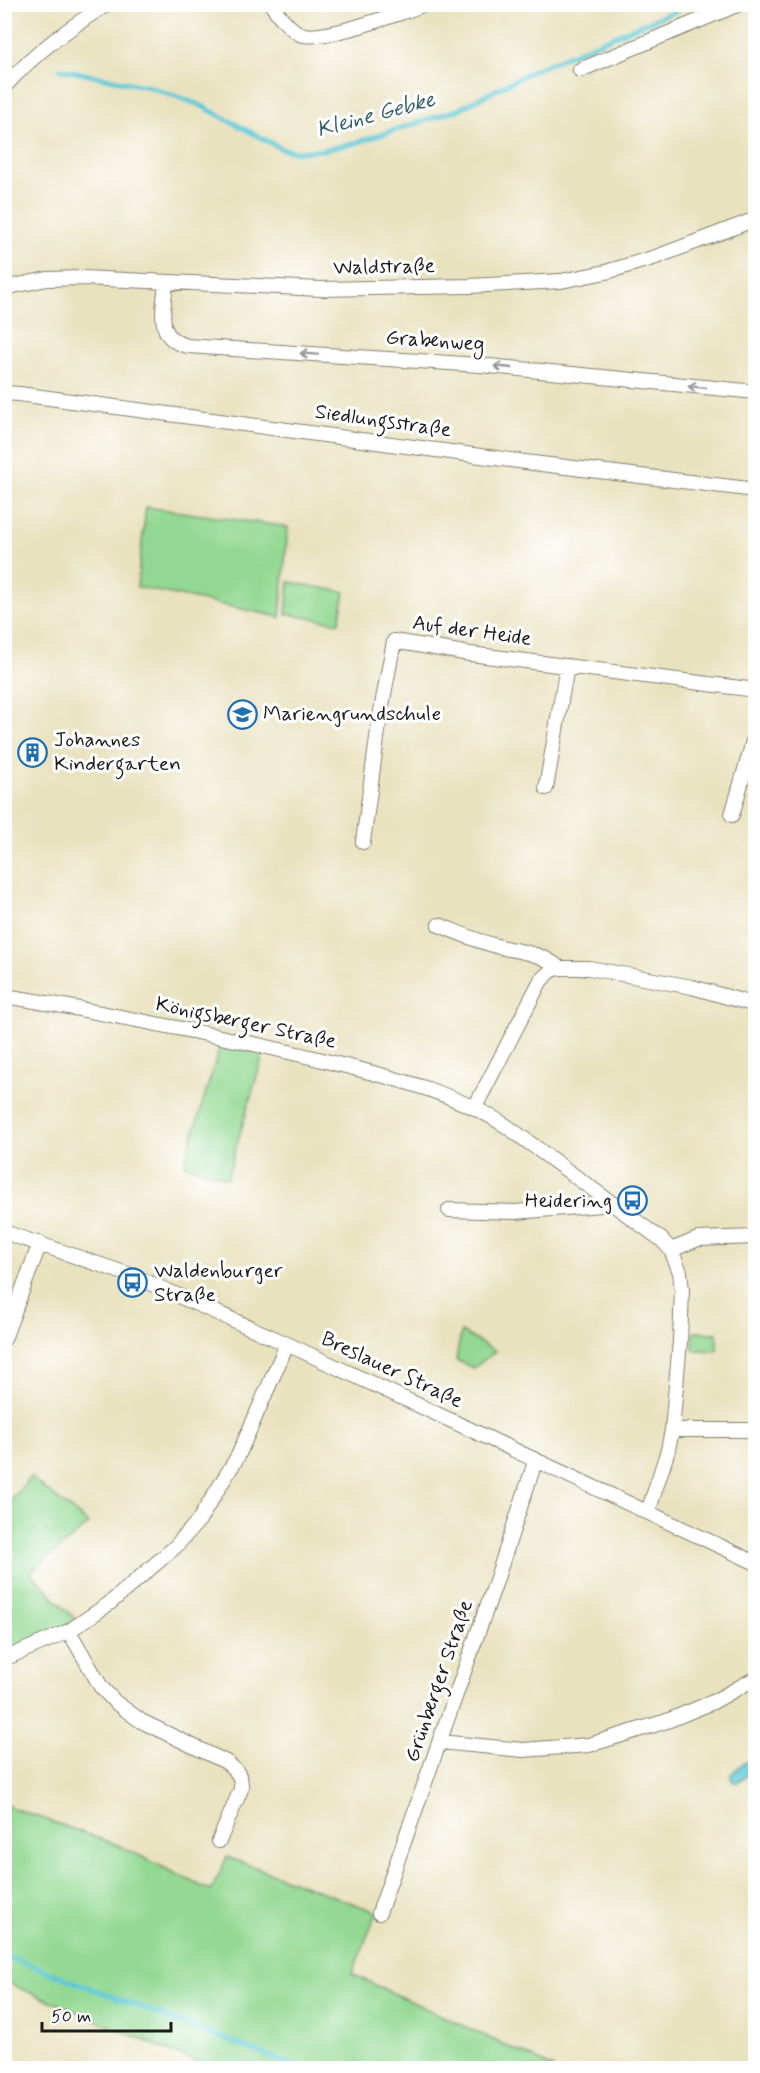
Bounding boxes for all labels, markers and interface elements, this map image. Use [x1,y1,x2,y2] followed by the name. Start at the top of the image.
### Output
[314,86,439,144] water label: Kleine Gebke
[333,252,435,282] street label: Waldstraße
[385,324,485,359] street label: Grabenweg
[299,348,319,359] one-way arrow
[494,361,514,372] one-way arrow
[688,381,708,392] one-way arrow
[313,398,453,446] street label: Siedlungsstraße
[411,609,533,653] street label: Auf der Heide
[226,698,258,730] school or university icon: Mariengrundschule
[263,700,441,728] place label: Mariengrundschule
[54,726,181,780] place label: Johannes Kindergarten
[17,736,49,768] building icon: Johannes Kindergarten
[153,990,339,1058] street label: Königsberger Straße
[617,1185,649,1217] bus stop icon: Heidering
[525,1187,612,1215] place label: Heidering
[154,1257,283,1309] place label: Waldenburger Straße
[117,1267,149,1299] bus stop icon: Waldenburger Straße
[317,1325,467,1415] street label: Breslauer Straße
[398,1596,482,1766] street label: Grünberger Straße
[42,1995,171,2033] scale bar
[51,2005,91,2029] text: 50 m

